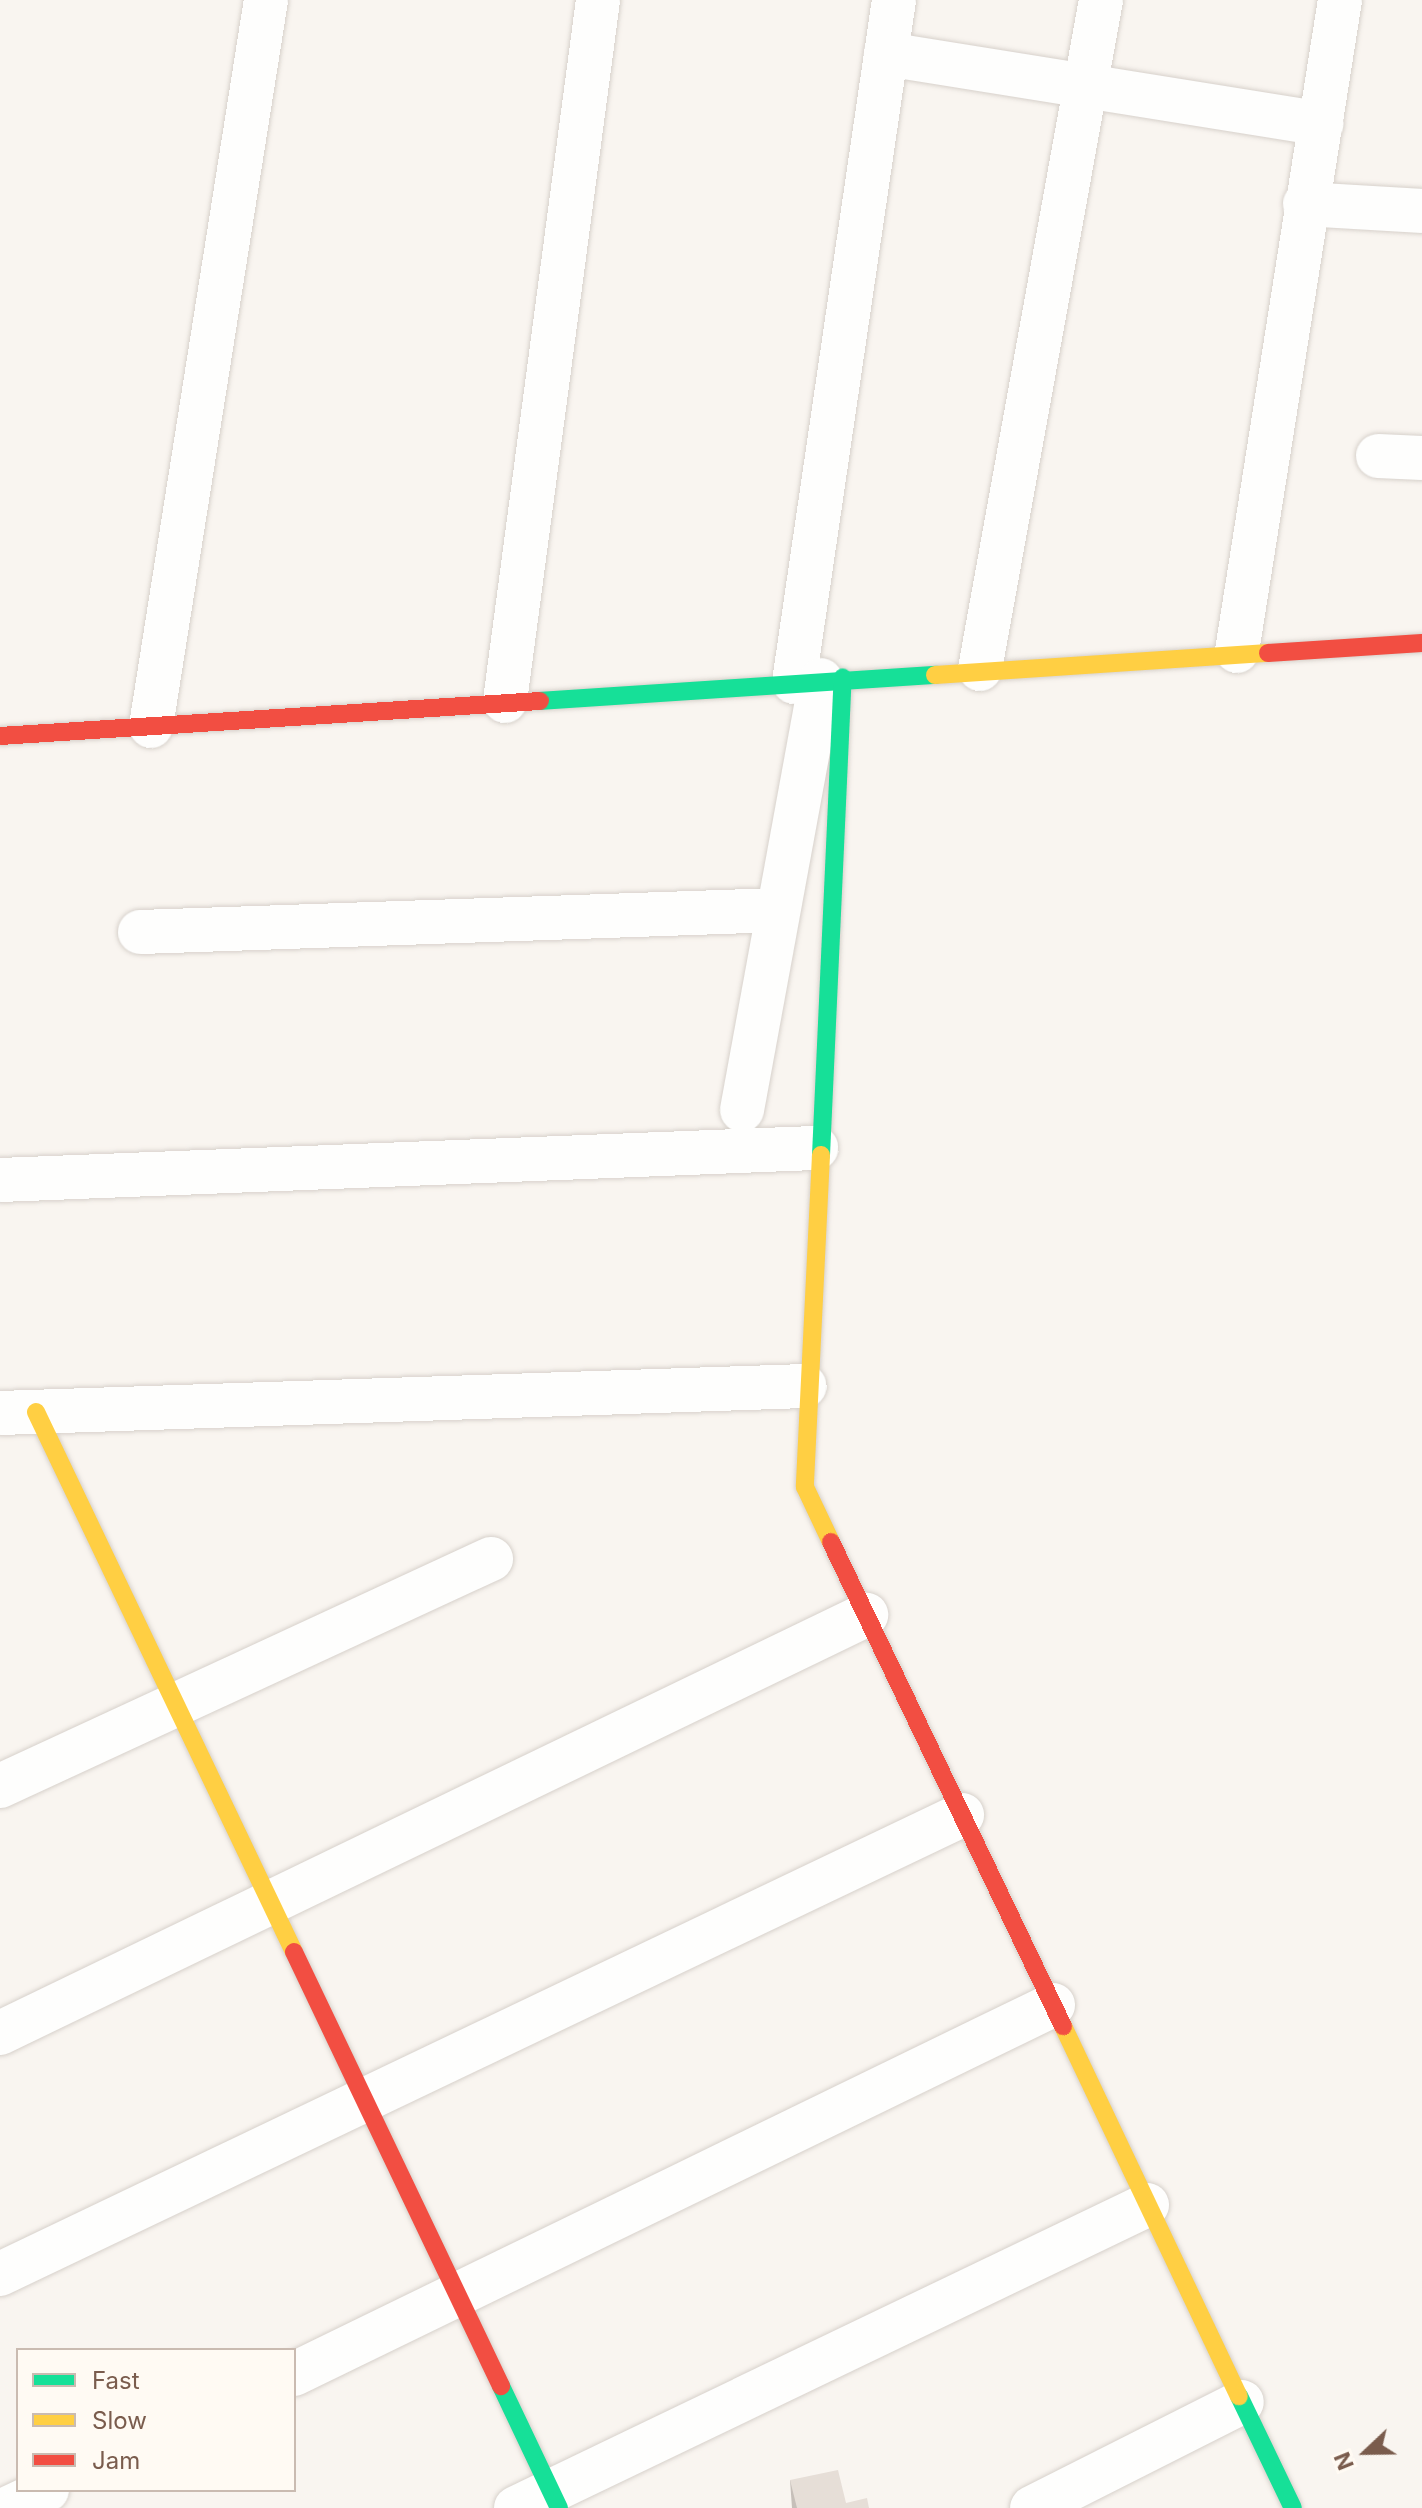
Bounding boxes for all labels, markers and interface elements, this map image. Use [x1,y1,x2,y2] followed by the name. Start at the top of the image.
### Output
[16,2348,296,2492] legend
[92,2366,140,2395] text: Fast
[92,2406,147,2435] text: Slow
[1326,2412,1406,2492] north arrow
[92,2446,140,2475] text: Jam
[1329,2448,1359,2474] text: N

